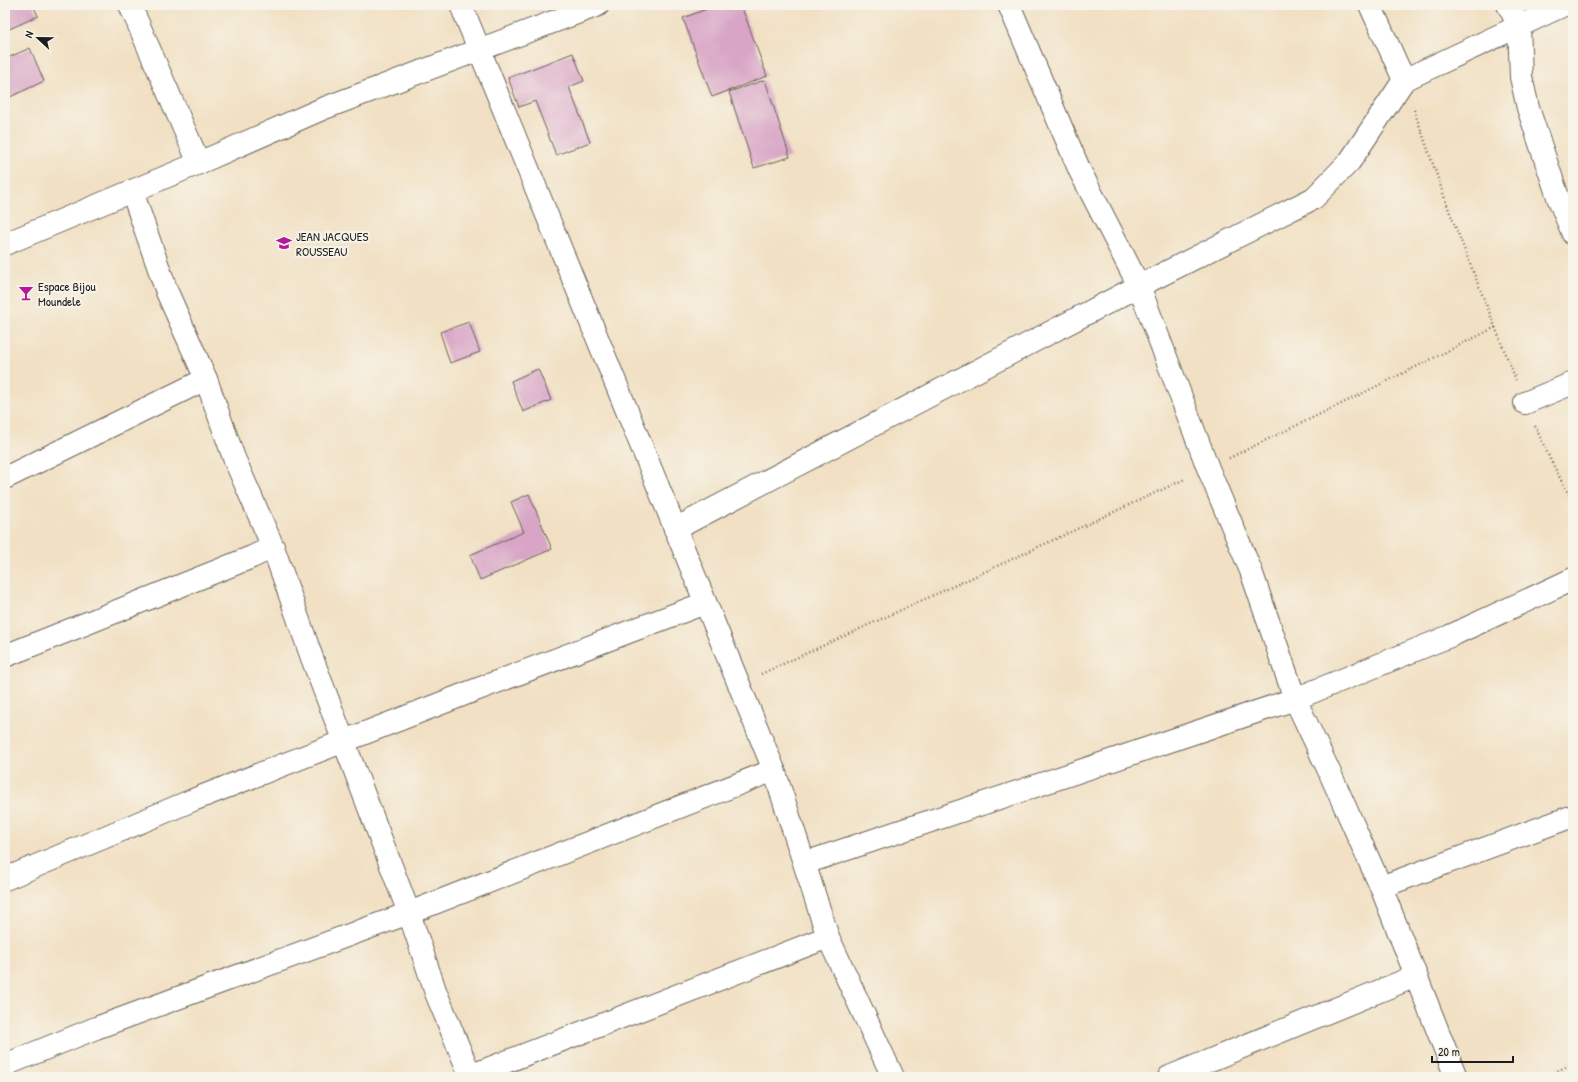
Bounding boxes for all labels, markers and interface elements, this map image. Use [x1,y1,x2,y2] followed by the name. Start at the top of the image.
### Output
[18,18,58,58] north arrow
[21,29,36,40] text: N
[296,227,368,260] place label: JEAN JACQUES ROUSSEAU
[275,234,293,252] school or university icon: JEAN JACQUES ROUSSEAU
[38,277,96,310] place label: Espace Bijou Moundele
[17,284,35,302] bar icon: Espace Bijou Moundele
[1432,1038,1513,1064] scale bar
[1438,1043,1460,1060] text: 20 m

